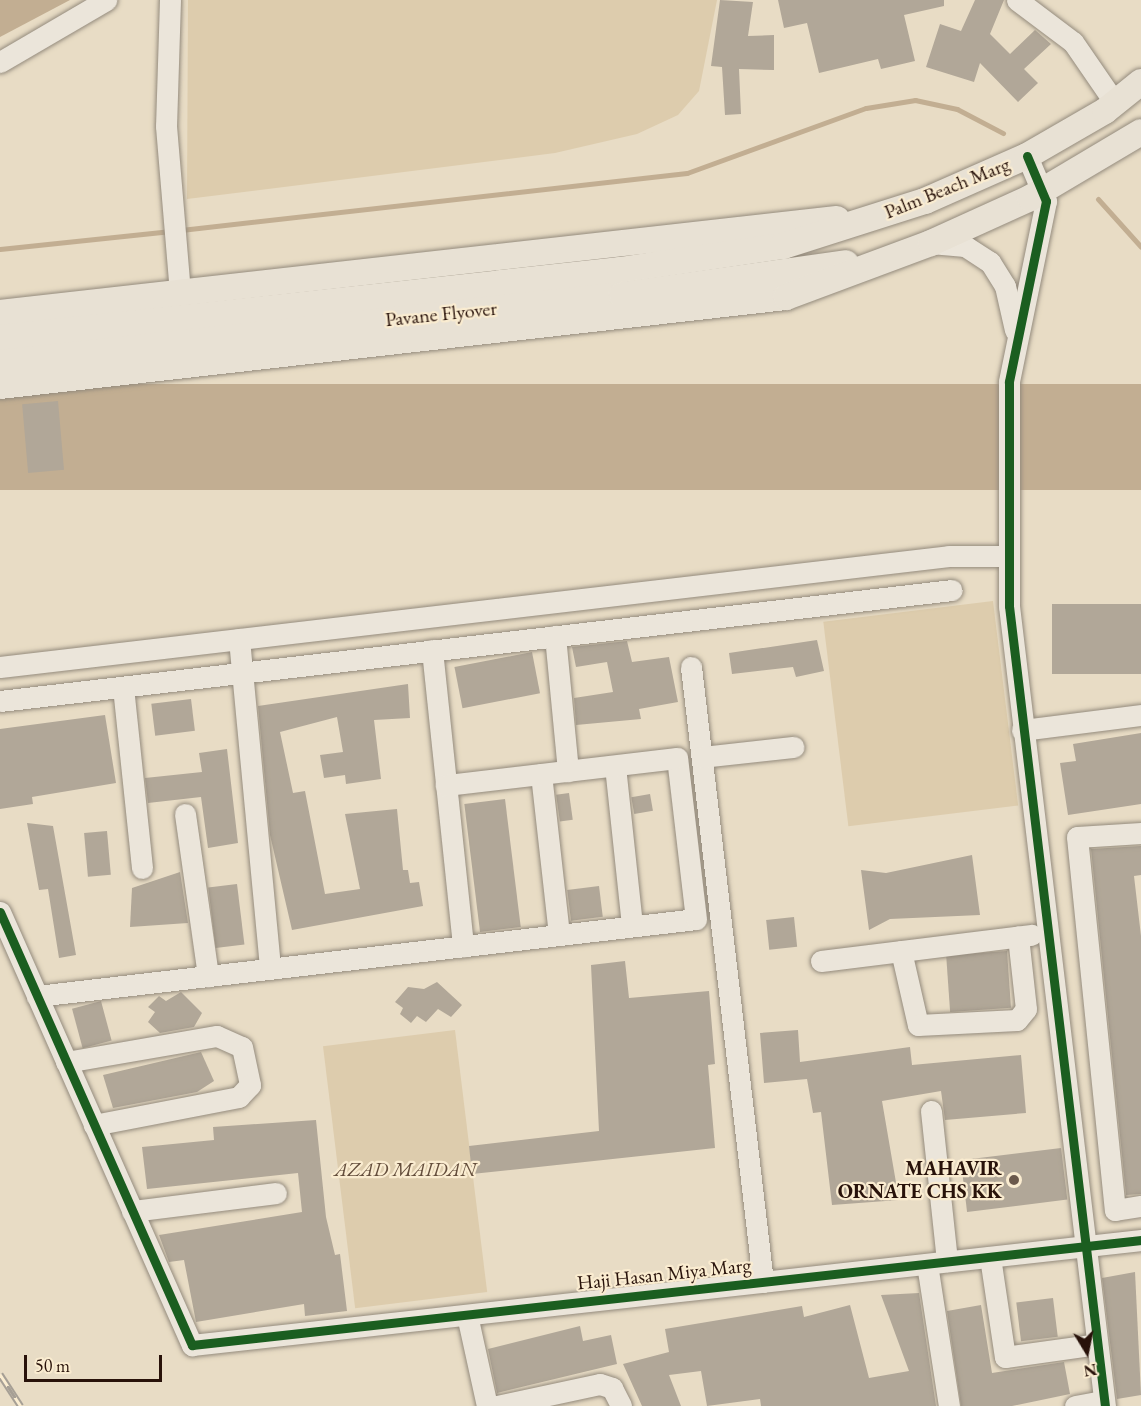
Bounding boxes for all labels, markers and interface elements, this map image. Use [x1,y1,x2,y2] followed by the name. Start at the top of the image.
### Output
[881,152,1013,224] street label: Palm Beach Marg
[384,296,498,332] street label: Pavane Flyover
[838,1156,1002,1203] place label: MAHAVIR ORNATE CHS KK
[334,1157,476,1181] park label: AZAD MAIDAN
[1007,1173,1021,1187] marker: MAHAVIR ORNATE CHS KK
[576,1253,752,1295] street label: Haji Hasan Miya Marg
[1057,1322,1117,1382] north arrow
[27,1343,165,1381] scale bar
[35,1354,70,1377] text: 50 m
[1082,1359,1098,1382] text: N

